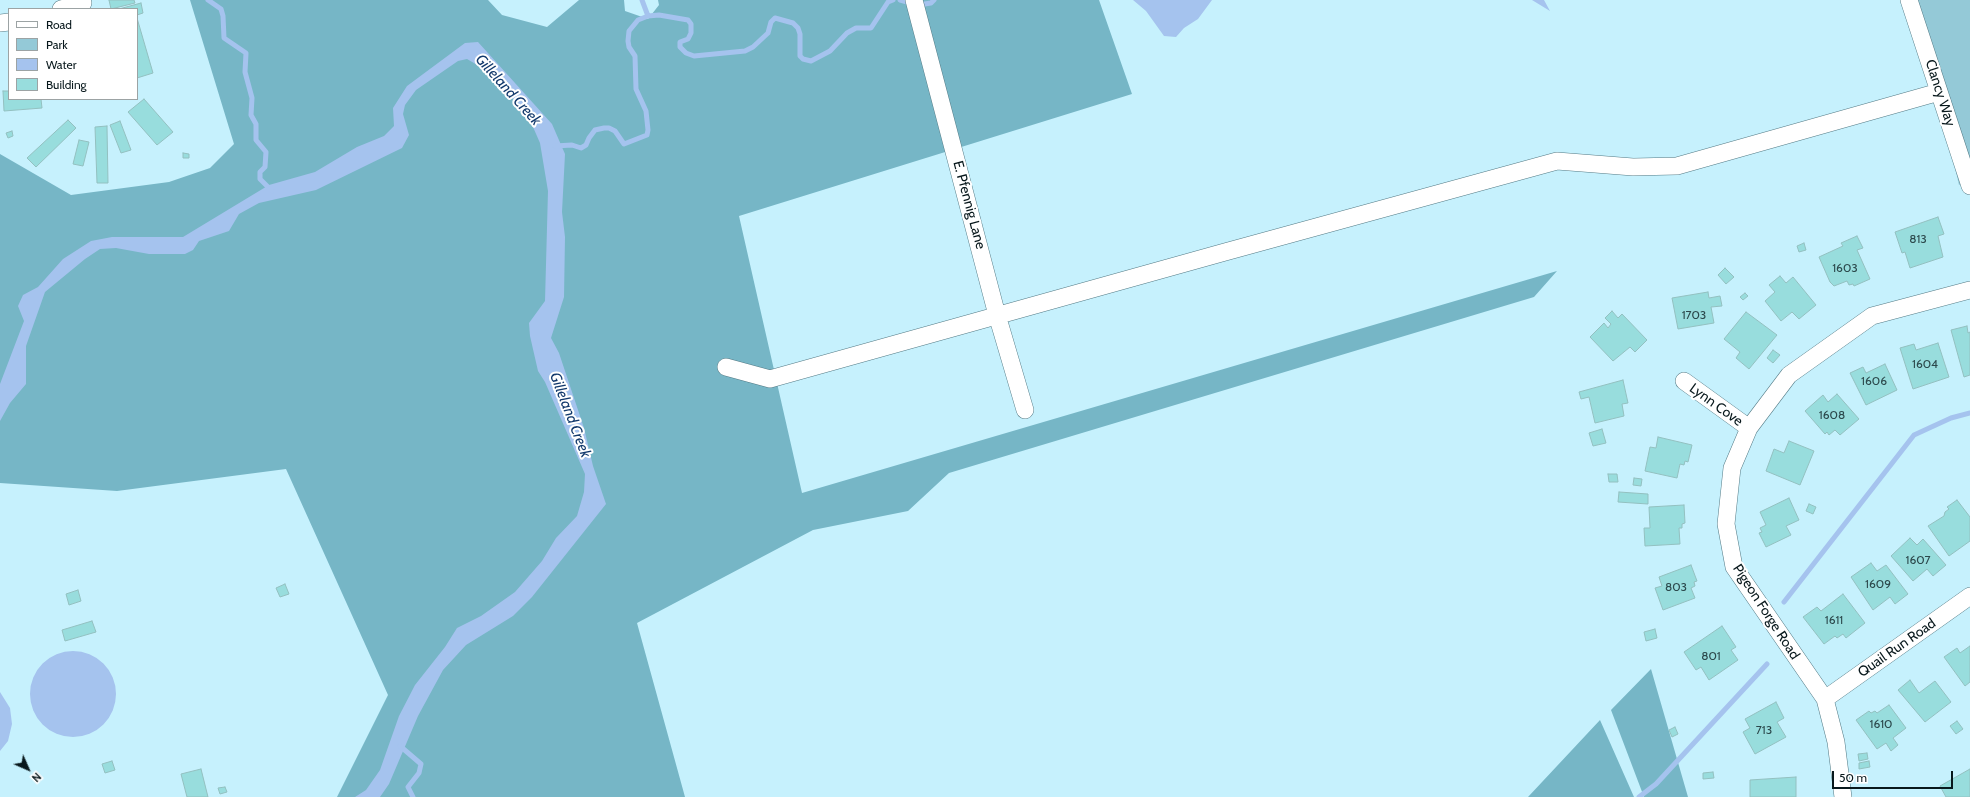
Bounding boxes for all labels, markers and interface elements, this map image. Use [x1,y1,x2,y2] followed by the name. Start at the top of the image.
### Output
[8,8,138,100] legend
[46,17,72,32] text: Road
[46,37,68,52] text: Park
[471,51,545,129] water label: Gilleland Creek
[46,57,76,72] text: Water
[1921,57,1959,129] street label: Clancy Way
[46,77,87,92] text: Building
[949,159,989,251] street label: E. Pfennig Lane
[1909,232,1927,246] house number: 813
[1832,261,1858,275] house number: 1603
[1682,308,1706,322] house number: 1703
[1912,357,1938,371] house number: 1604
[546,370,594,460] water label: Gilleland Creek
[1861,374,1887,388] house number: 1606
[1686,380,1746,430] street label: Lynn Cove
[1819,408,1845,422] house number: 1608
[1905,553,1931,567] house number: 1607
[1729,561,1803,663] street label: Pigeon Forge Road
[1865,577,1891,591] house number: 1609
[1665,580,1687,594] house number: 803
[1825,613,1843,627] house number: 1611
[1855,615,1939,681] street label: Quail Run Road
[1701,649,1721,663] house number: 801
[1870,717,1892,731] house number: 1610
[1756,723,1772,737] house number: 713
[8,749,48,789] north arrow
[1834,763,1955,789] scale bar
[29,770,44,785] text: N
[1839,770,1867,785] text: 50 m

